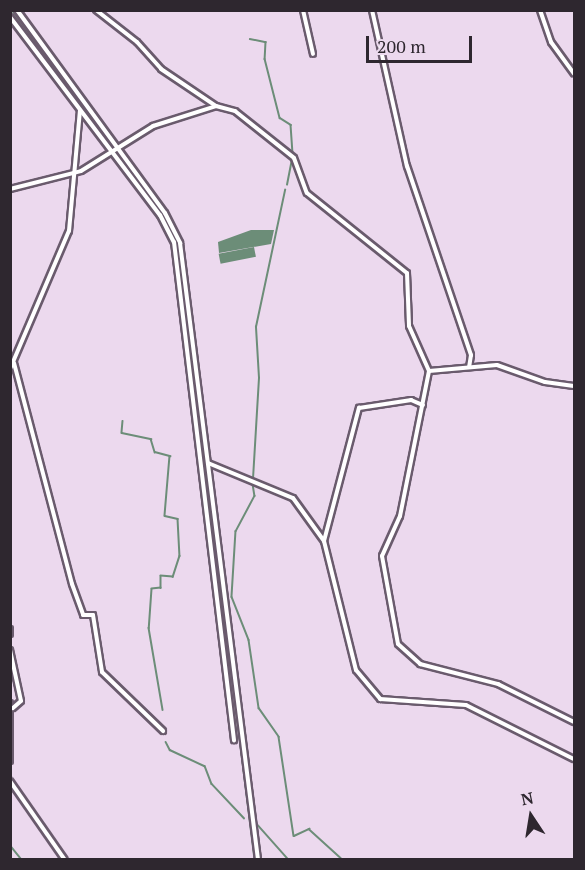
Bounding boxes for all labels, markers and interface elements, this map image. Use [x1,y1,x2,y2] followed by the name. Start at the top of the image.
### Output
[369,24,476,62] scale bar
[377,34,426,58] text: 200 m
[501,786,561,846] north arrow
[519,786,535,810] text: N

